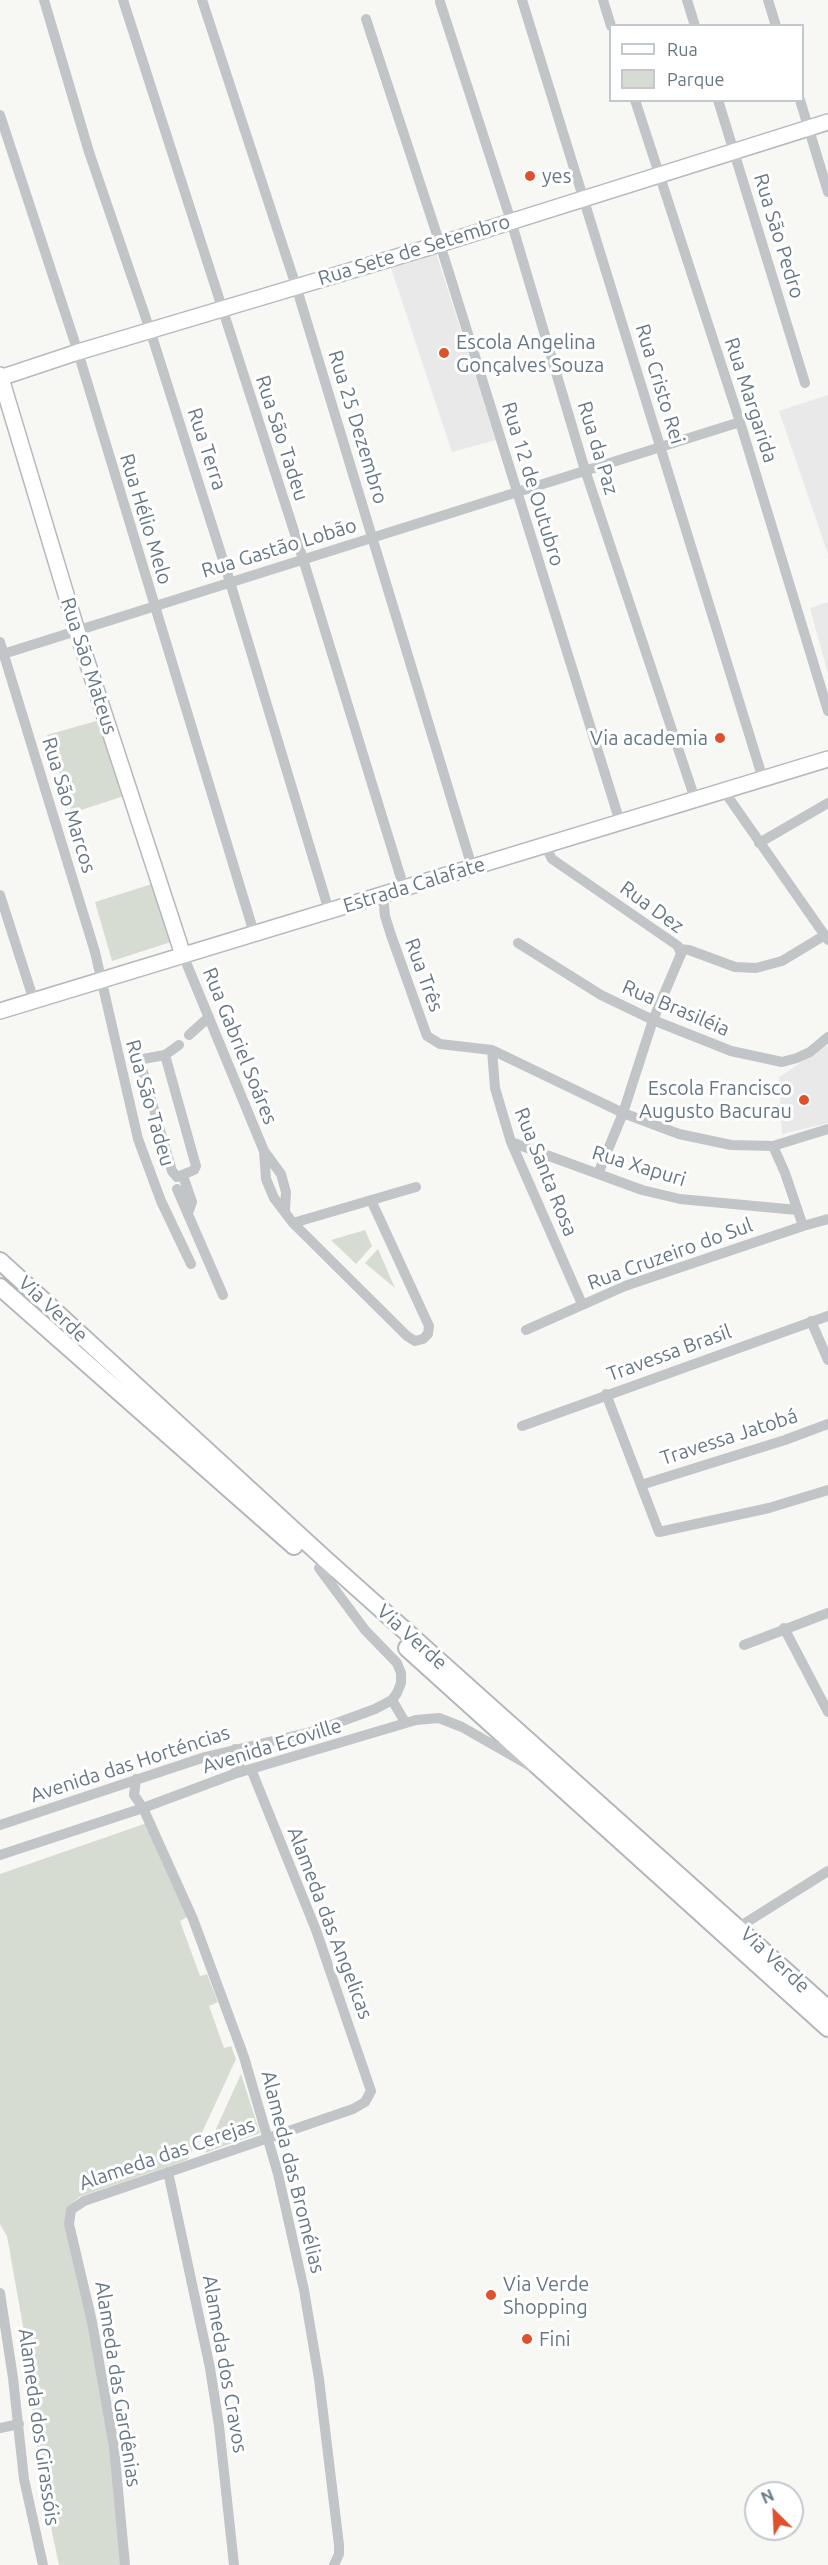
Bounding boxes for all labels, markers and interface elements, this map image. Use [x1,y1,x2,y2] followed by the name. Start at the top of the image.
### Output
[609,24,804,102] legend
[667,39,698,59] text: Rua
[667,69,724,89] text: Parque
[542,164,571,188] place label: yes
[523,169,537,183] marker: yes
[749,171,809,301] street label: Rua São Pedro
[315,209,513,291] street label: Rua Sete de Setembro
[630,321,690,447] street label: Rua Cristo Rei
[456,330,604,377] place label: Escola Angelina Gonçalves Souza
[719,334,783,466] street label: Rua Margarida
[437,346,451,360] marker: Escola Angelina Gonçalves Souza
[323,347,393,507] street label: Rua 25 Dezembro
[250,372,314,504] street label: Rua São Tadeu
[572,398,624,498] street label: Rua da Paz
[497,399,569,569] street label: Rua 12 de Outubro
[182,405,232,493] street label: Rua Terra
[115,451,177,587] street label: Rua Hélio Melo
[199,513,359,583] street label: Rua Gastão Lobão
[56,595,122,737] street label: Rua São Mateus
[590,726,708,750] place label: Via academia
[713,731,727,745] marker: Via academia
[37,734,101,876] street label: Rua São Marcos
[340,852,488,918] street label: Estrada Calafate
[615,876,689,938] street label: Rua Dez
[400,935,448,1015] street label: Rua Três
[198,964,282,1128] street label: Rua Gabriel Soáres
[619,975,733,1041] street label: Rua Brasiléia
[120,1037,180,1169] street label: Rua São Tadeu
[639,1076,792,1123] place label: Escola Francisco Augusto Bacurau
[797,1093,811,1107] marker: Escola Francisco Augusto Bacurau
[509,1104,583,1240] street label: Rua Santa Rosa
[589,1140,689,1192] street label: Rua Xapuri
[584,1213,756,1295] street label: Rua Cruzeiro do Sul
[13,1271,93,1347] street label: Via Verde
[604,1319,734,1387] street label: Travessa Brasil
[657,1404,801,1470] street label: Travessa Jatobá
[372,1599,452,1675] street label: Via Verde
[199,1713,345,1779] street label: Avenida Ecoville
[27,1720,233,1808] street label: Avenida das Horténcias
[282,1824,378,2022] street label: Alameda das Angelicas
[735,1922,815,1998] street label: Via Verde
[256,2068,330,2276] street label: Alameda das Bromélias
[76,2113,258,2195] street label: Alameda das Cerejas
[503,2272,589,2319] place label: Via Verde Shopping
[198,2273,252,2455] street label: Alameda dos Cravos
[90,2280,146,2488] street label: Alameda das Gardênias
[484,2288,498,2302] marker: Via Verde Shopping
[13,2327,65,2527] street label: Alameda dos Girassóis
[539,2327,571,2351] place label: Fini
[520,2332,534,2346] marker: Fini
[744,2481,804,2541] north arrow
[758,2486,777,2507] text: N

